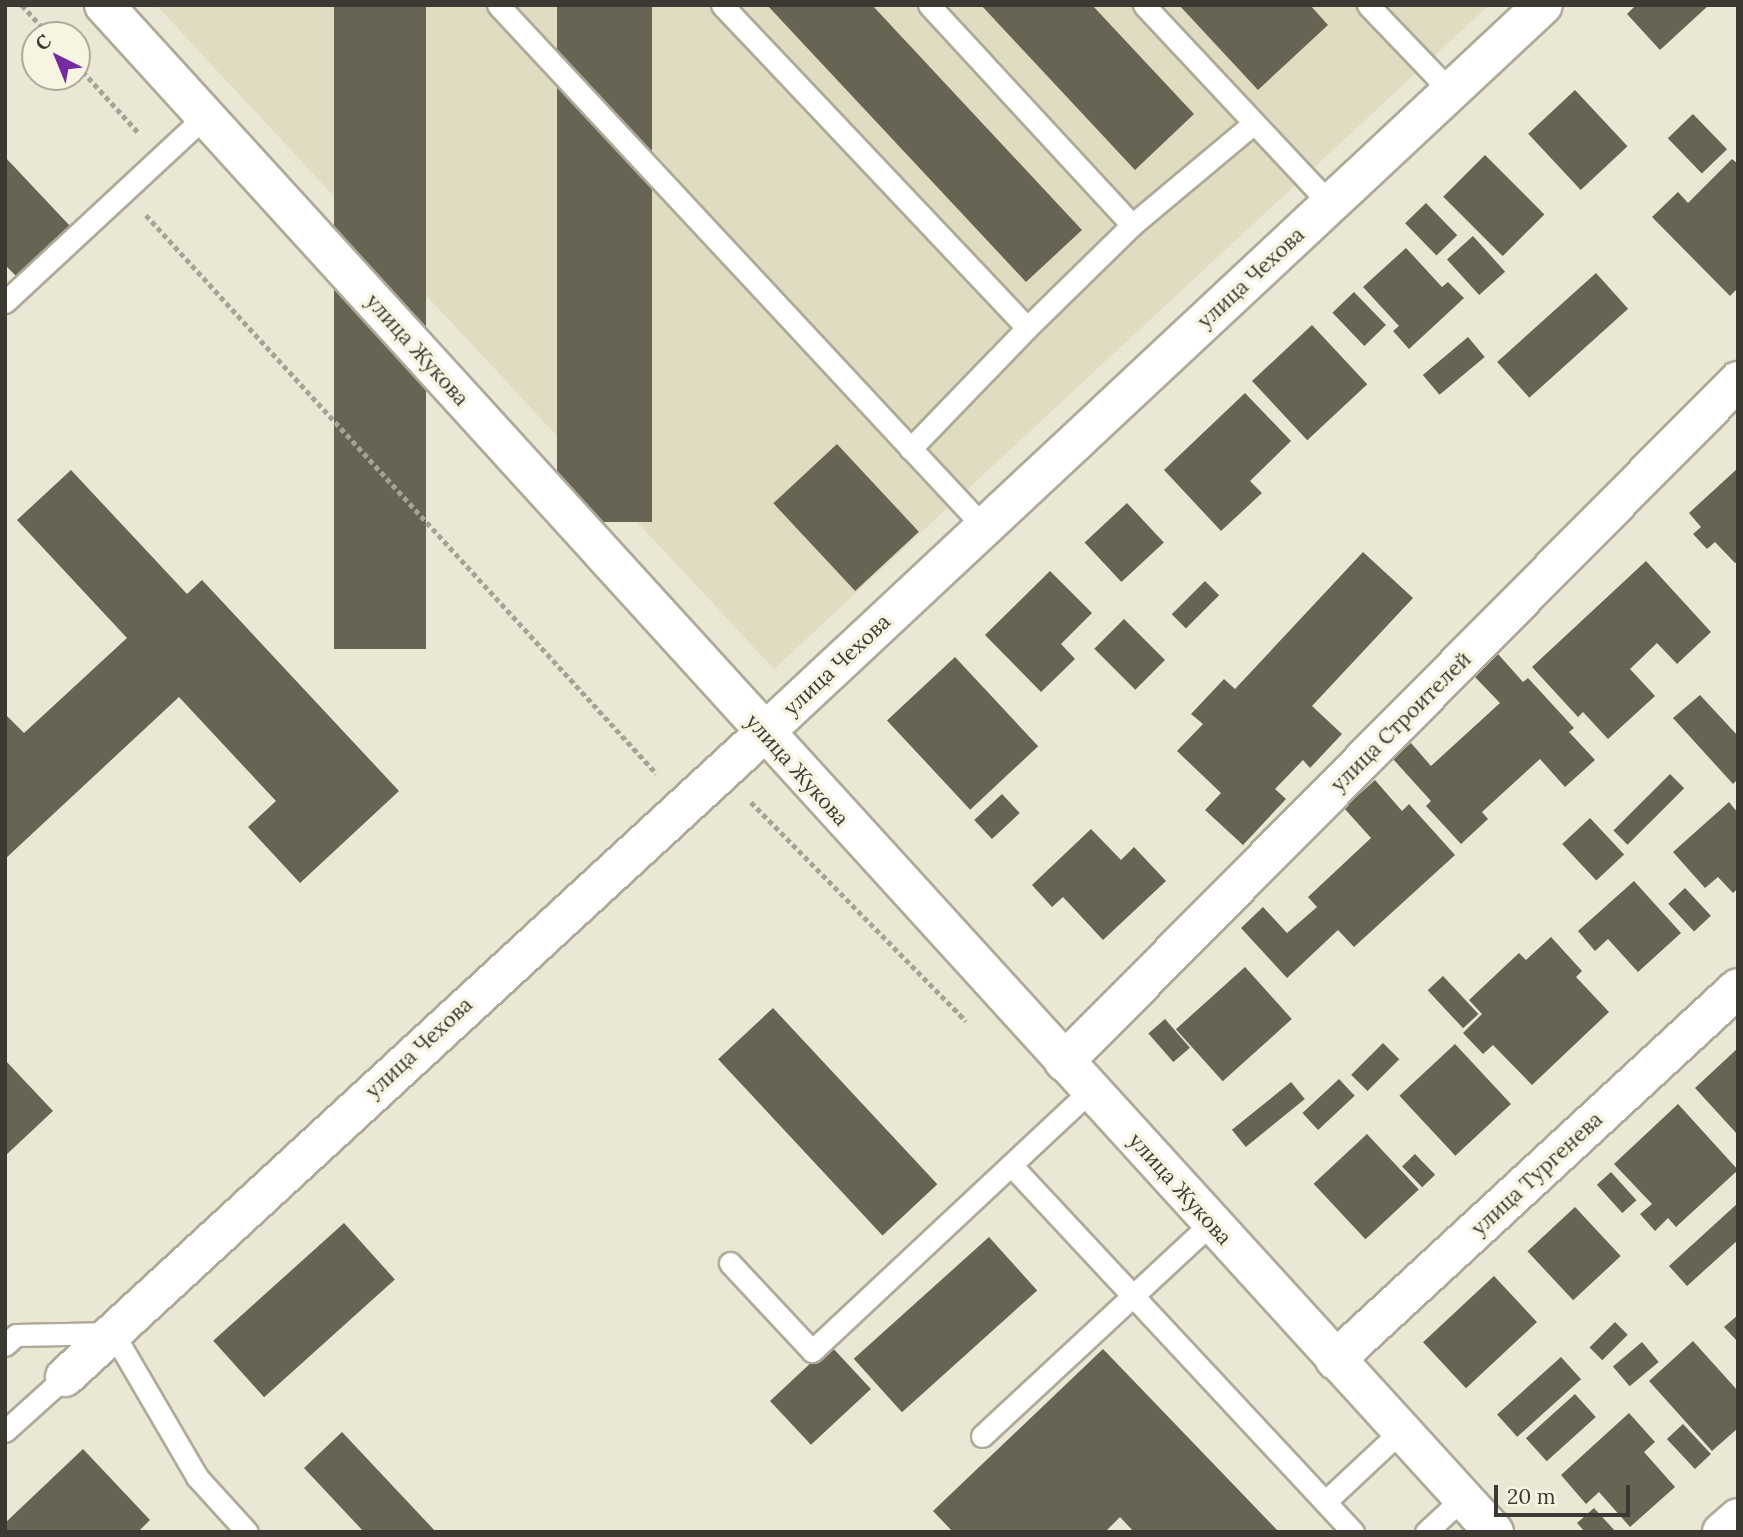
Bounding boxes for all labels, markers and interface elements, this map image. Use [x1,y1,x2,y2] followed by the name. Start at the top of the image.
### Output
[21,21,91,91] north arrow
[30,29,56,55] text: С
[1192,222,1310,334] street label: улица Чехова
[360,289,474,411] street label: улица Жукова
[778,609,896,721] street label: улица Чехова
[1326,647,1476,797] street label: улица Строителей
[740,709,854,831] street label: улица Жукова
[360,992,478,1104] street label: улица Чехова
[1466,1107,1608,1241] street label: улица Тургенева
[1123,1128,1237,1250] street label: улица Жукова
[1498,1470,1634,1514] scale bar
[1507,1483,1556,1510] text: 20 m

